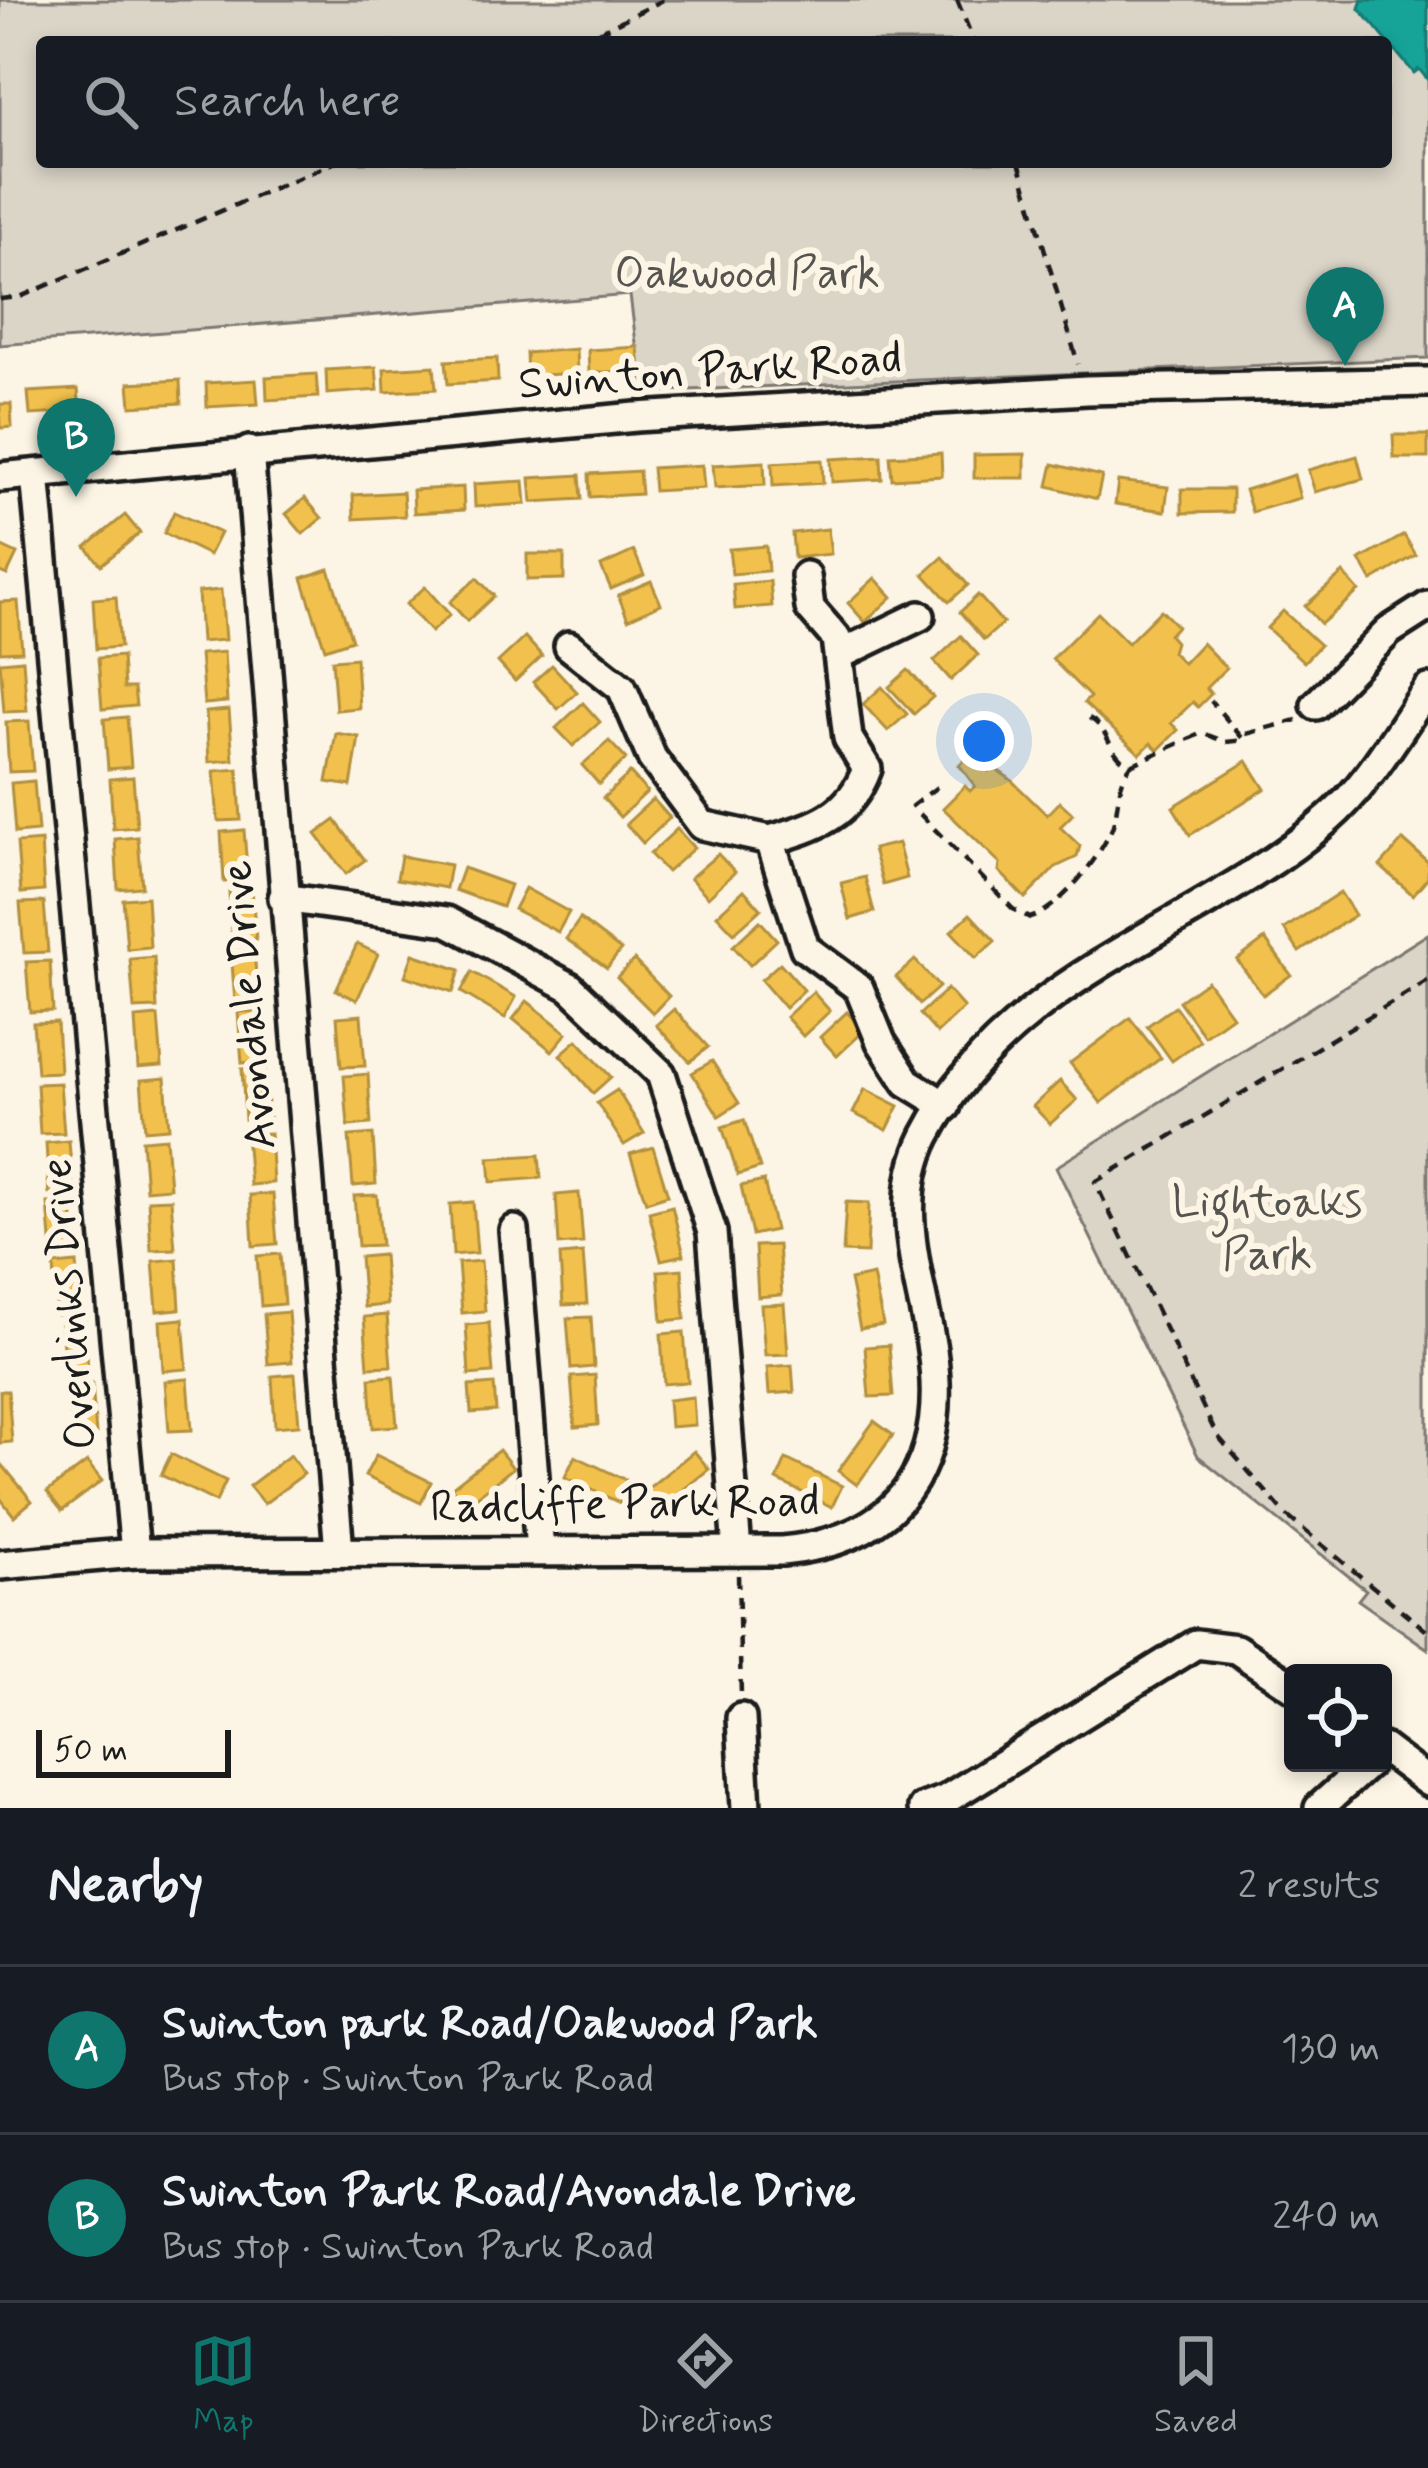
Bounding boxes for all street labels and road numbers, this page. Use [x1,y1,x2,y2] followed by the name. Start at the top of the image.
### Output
[516,329,904,415] street label: Swinton Park Road
[208,858,292,1152] street label: Avondale Drive
[28,1156,112,1452] street label: Overlinks Drive
[430,1472,820,1538] street label: Radcliffe Park Road

